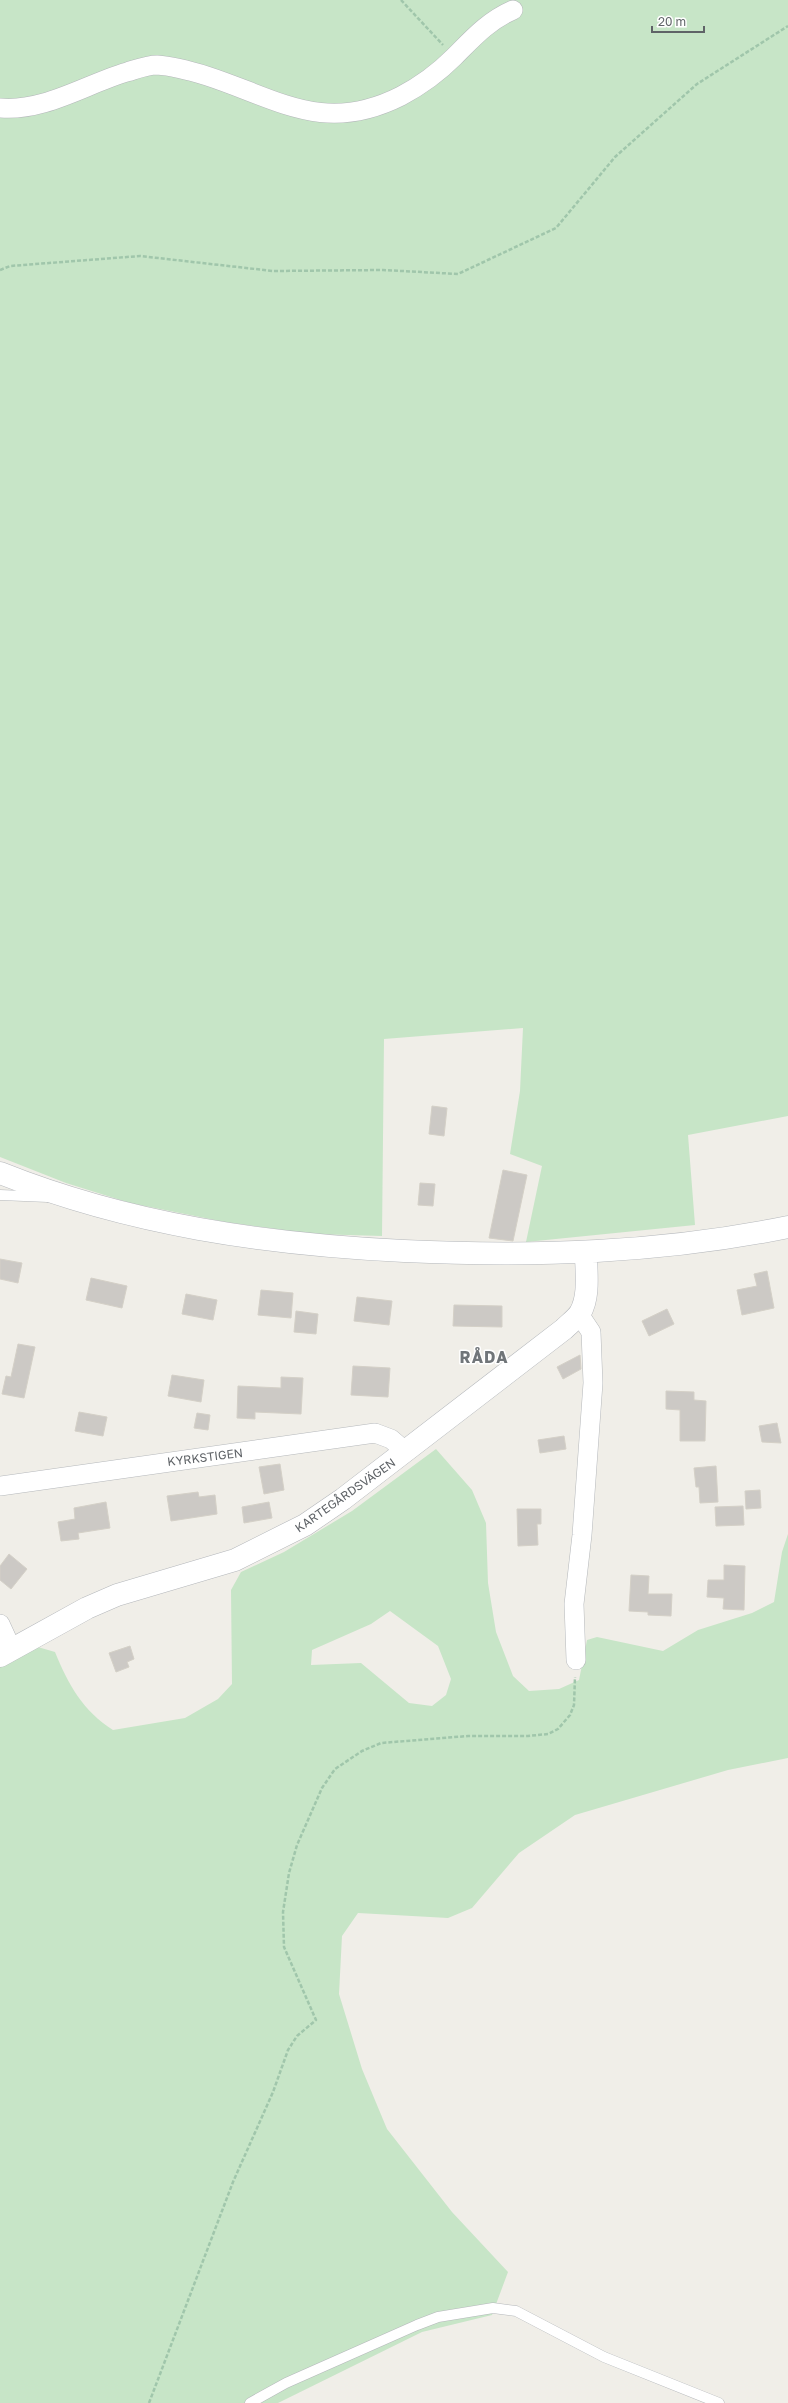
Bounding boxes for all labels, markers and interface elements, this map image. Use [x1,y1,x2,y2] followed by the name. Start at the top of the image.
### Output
[652,8,704,34] scale bar
[658,14,686,29] text: 20 m
[459,1346,509,1367] district label: RÅDA
[166,1445,244,1469] street label: KYRKSTIGEN
[292,1455,398,1535] street label: KARTEGÅRDSVÄGEN

